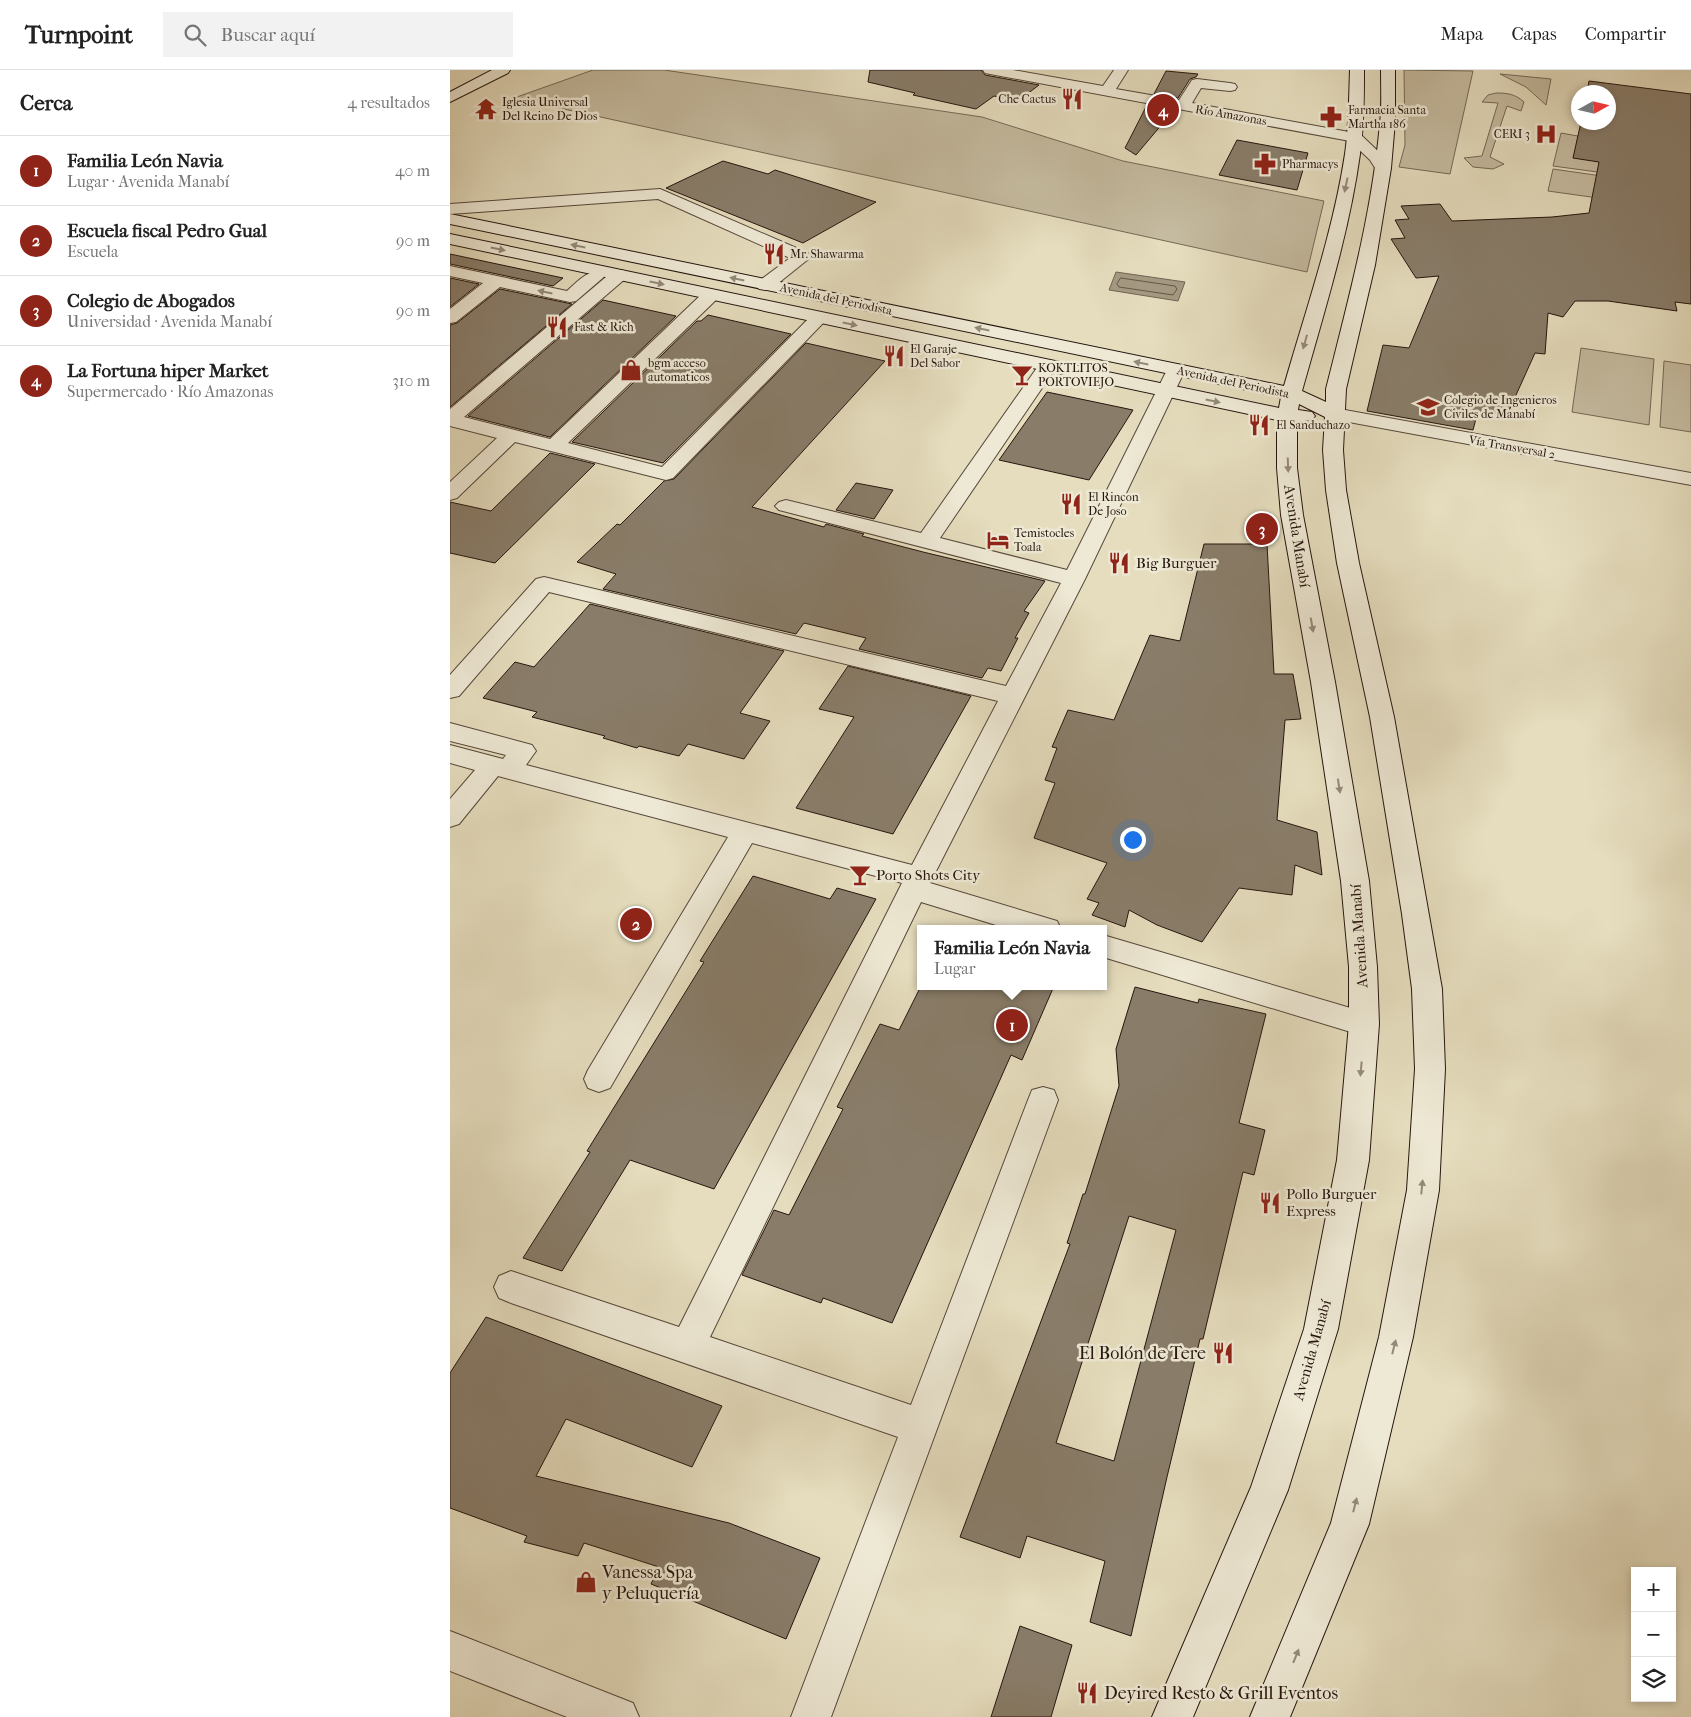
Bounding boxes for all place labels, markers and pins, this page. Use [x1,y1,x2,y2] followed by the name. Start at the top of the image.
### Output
[1059,86,1085,112] restaurant icon: Che Cactus
[1147,91,1179,129] pin: 4
[998,92,1057,106] place label: Che Cactus
[502,95,598,123] place label: Iglesia Universal Del Reino De Dios
[473,96,499,122] temple icon: Iglesia Universal Del Reino De Dios
[1348,103,1426,131] place label: Farmacia Santa Martha 186
[1318,104,1344,130] pharmacy icon: Farmacia Santa Martha 186
[1533,121,1559,147] hospital icon: CERI 3
[1494,127,1530,141] place label: CERI 3
[1252,151,1278,177] pharmacy icon: Pharmacys
[1282,157,1339,171] place label: Pharmacys
[761,241,787,267] restaurant icon: Mr. Shawarma
[790,247,864,261] place label: Mr. Shawarma
[544,314,570,340] restaurant icon: Fast & Rich
[574,320,634,334] place label: Fast & Rich
[910,342,961,370] place label: El Garaje Del Sabor
[881,343,907,369] restaurant icon: El Garaje Del Sabor
[647,356,710,384] place label: bgm acceso automaticos
[618,357,644,383] shop icon: bgm acceso automaticos
[1038,361,1114,389] place label: KOKTLITOS PORTOVIEJO
[1009,362,1035,388] bar icon: KOKTLITOS PORTOVIEJO
[1444,393,1557,421] place label: Colegio de Ingenieros Civiles de Manabí
[1415,394,1441,420] school or university icon: Colegio de Ingenieros Civiles de Manabí
[1246,412,1272,438] restaurant icon: El Sanduchazo
[1276,418,1350,432] place label: El Sanduchazo
[1088,490,1139,518] place label: El Rincon De Joso
[1058,491,1084,517] restaurant icon: El Rincon De Joso
[1246,510,1278,548] pin: 3
[1014,526,1075,554] place label: Temistocles Toala
[985,527,1011,553] hotel icon: Temistocles Toala
[1106,550,1132,576] restaurant icon: Big Burguer
[1136,554,1217,572] place label: Big Burguer
[847,862,873,888] bar icon: Porto Shots City
[876,866,981,884] place label: Porto Shots City
[620,905,652,943] pin: 2
[996,1006,1028,1044] pin: 1
[1286,1185,1377,1220] place label: Pollo Burguer Express
[1257,1190,1283,1216] restaurant icon: Pollo Burguer Express
[1210,1340,1236,1366] restaurant icon: El Bolón de Tere
[1079,1343,1206,1364] place label: El Bolón de Tere
[601,1562,700,1604] place label: Vanessa Spa y Peluquería
[573,1569,599,1595] shop icon: Vanessa Spa y Peluquería
[1074,1680,1100,1706] restaurant icon: Deyired Resto & Grill Eventos
[1104,1683,1338,1704] place label: Deyired Resto & Grill Eventos

